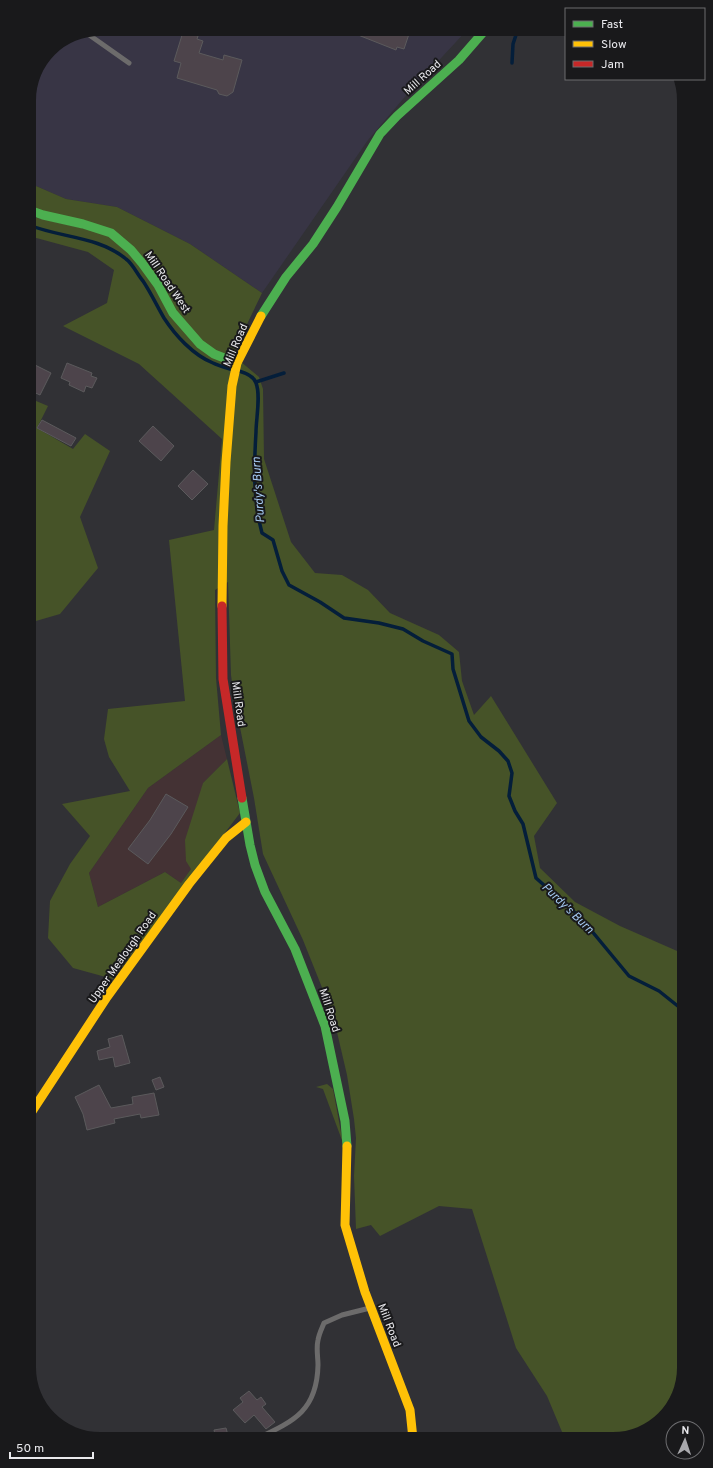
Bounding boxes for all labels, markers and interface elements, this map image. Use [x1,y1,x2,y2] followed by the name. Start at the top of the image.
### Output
[565,8,705,80] legend
[601,17,623,33] text: Fast
[601,37,627,53] text: Slow
[401,57,444,98] street label: Mill Road
[601,57,624,73] text: Jam
[141,249,193,316] street label: Mill Road West
[221,322,251,369] street label: Mill Road
[249,456,269,524] water label: Purdy's Burn
[228,681,248,728] street label: Mill Road
[538,880,597,938] water label: Purdy's Burn
[86,909,160,1006] street label: Upper Mealough Road
[315,987,343,1034] street label: Mill Road
[374,1302,404,1349] street label: Mill Road
[665,1420,705,1460] north arrow
[681,1424,690,1438] text: N
[10,1434,93,1460] scale bar
[16,1441,44,1457] text: 50 m

